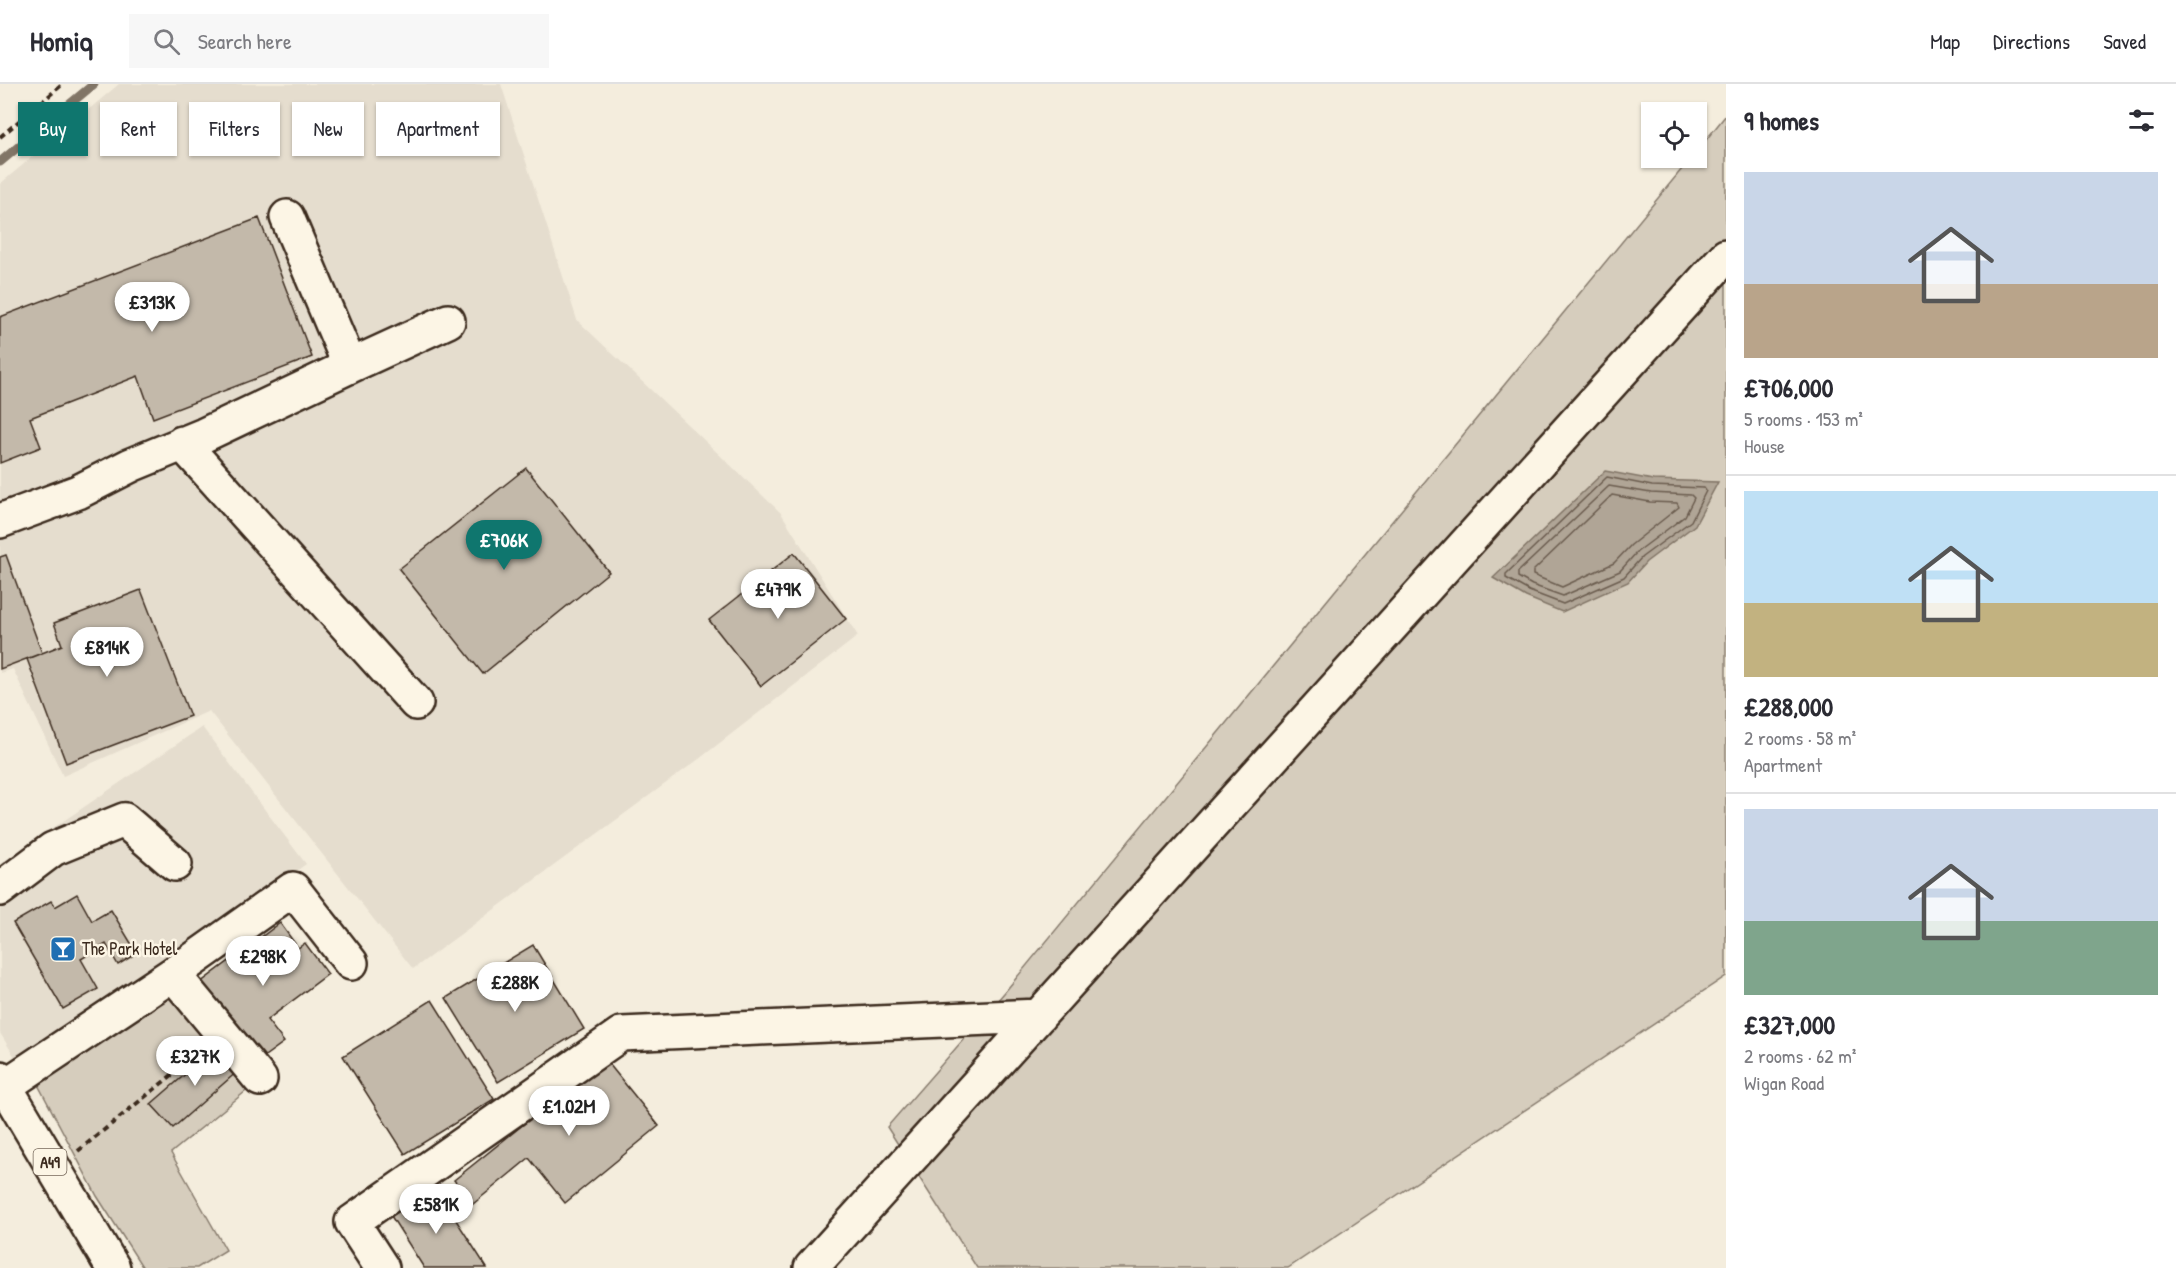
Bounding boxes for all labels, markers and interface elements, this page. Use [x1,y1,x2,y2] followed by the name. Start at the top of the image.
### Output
[129,14,549,68] search box
[30,22,93,60] text: Homiq
[150,25,183,58] icon: search
[198,26,292,56] text: Search here
[1930,27,1960,56] text: Map
[1993,27,2070,56] text: Directions
[2103,27,2146,56] text: Saved
[18,102,88,156] chip: Buy
[100,102,177,156] chip: Rent
[189,102,280,156] chip: Filters
[292,102,364,156] chip: New
[376,102,500,156] chip: Apartment
[1641,102,1707,168] map controls
[1641,102,1707,168] button: locate
[1744,103,1819,138] text: 9 homes
[2125,104,2158,137] icon: filters
[1897,211,2005,319] icon: home
[110,282,194,333] pin: £313K
[129,288,175,315] text: £313K
[1744,370,1833,405] text: £706,000
[1744,405,1863,432] text: 5 rooms · 153 m²
[1744,432,1785,459] text: House
[462,520,546,571] pin: £706K
[480,526,528,553] text: £706K
[1897,530,2005,638] icon: home
[736,569,820,620] pin: £479K
[755,575,801,602] text: £479K
[65,627,149,678] pin: £814K
[85,633,129,660] text: £814K
[1744,689,1833,724] text: £288,000
[1744,724,1856,751] text: 2 rooms · 58 m²
[1744,751,1822,778] text: Apartment
[1897,848,2005,956] icon: home
[48,934,78,964] bar icon: The Park Hotel
[82,936,178,961] place label: The Park Hotel
[221,936,305,987] pin: £298K
[240,942,286,969] text: £298K
[473,962,557,1013] pin: £288K
[491,968,539,995] text: £288K
[1744,1007,1835,1042] text: £327,000
[153,1036,237,1087] pin: £327K
[170,1042,220,1069] text: £327K
[1744,1042,1856,1069] text: 2 rooms · 62 m²
[1744,1069,1824,1096] text: Wigan Road
[520,1086,618,1137] pin: £1.02M
[543,1092,595,1119] text: £1.02M
[34,1149,66,1175] road number: A49
[394,1184,478,1235] pin: £581K
[413,1190,459,1217] text: £581K

